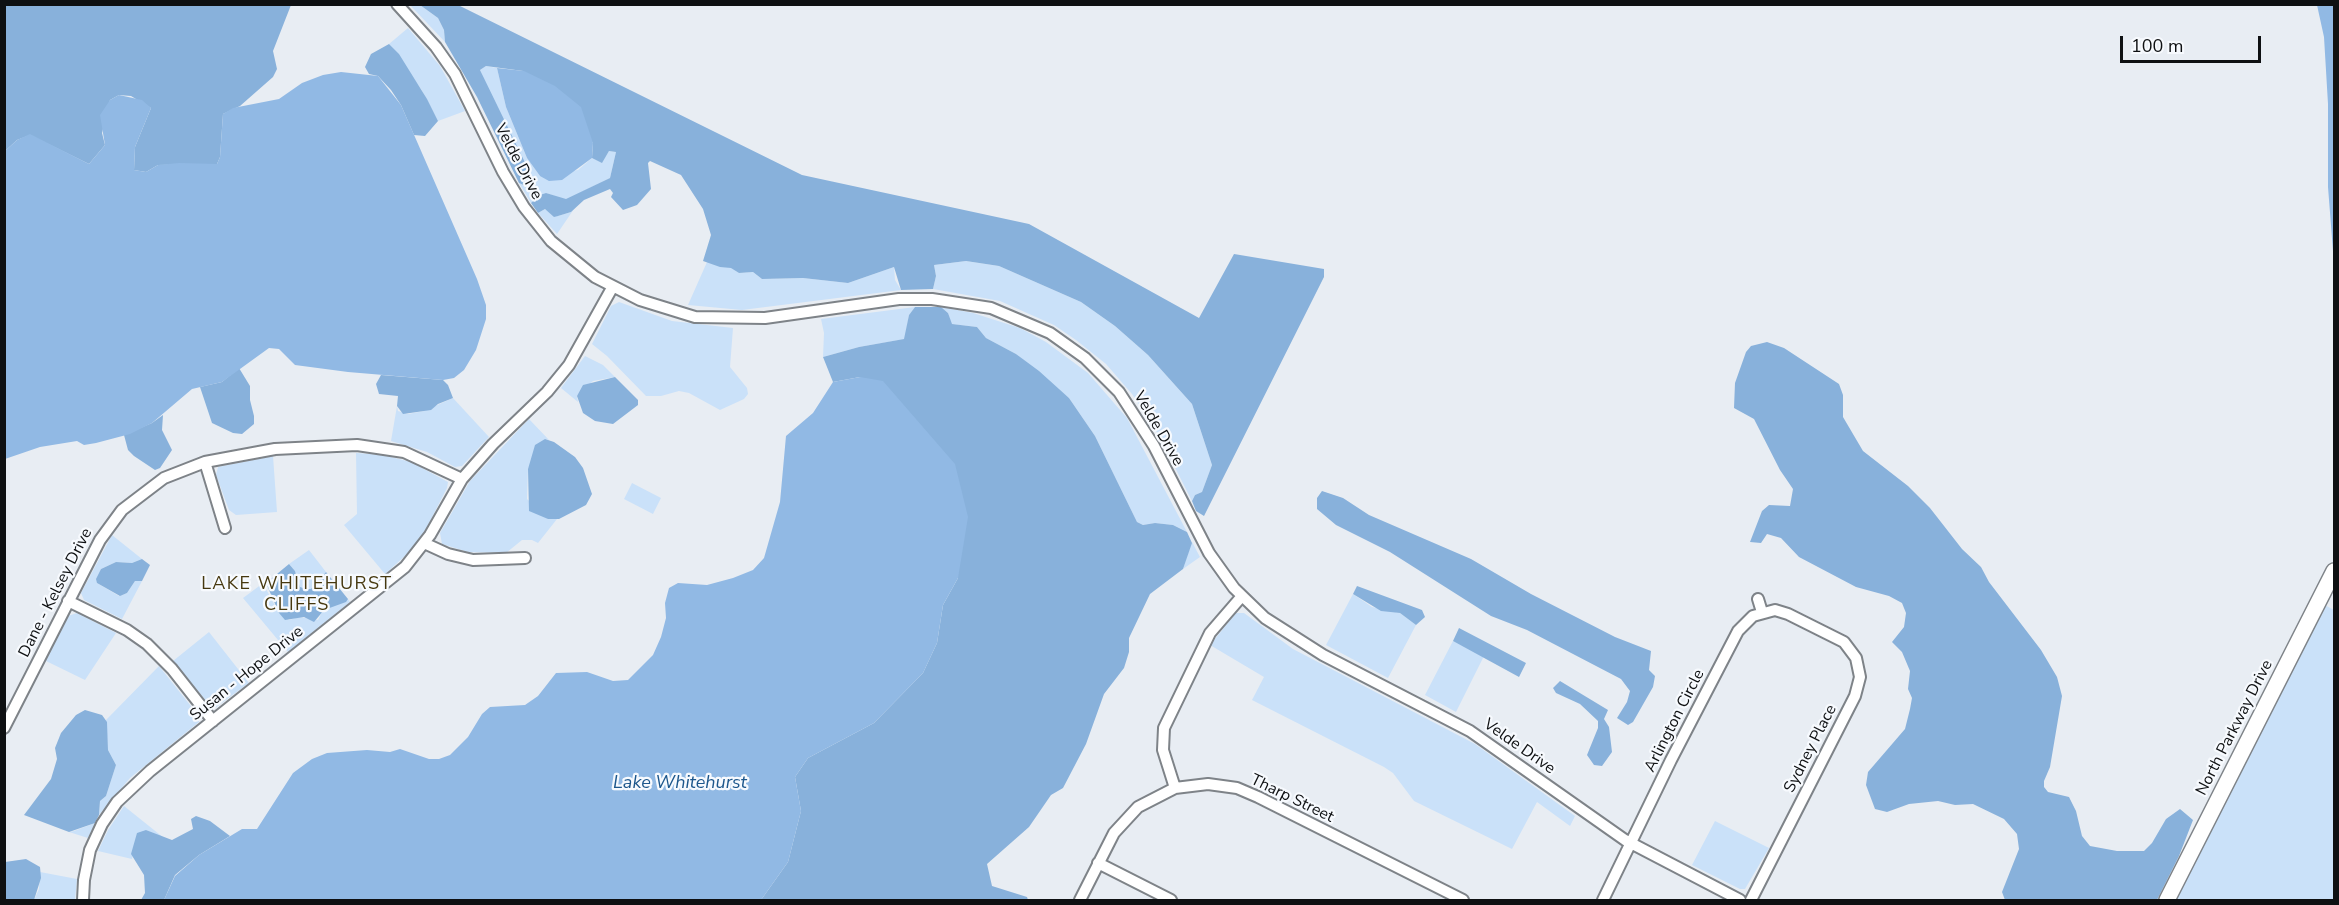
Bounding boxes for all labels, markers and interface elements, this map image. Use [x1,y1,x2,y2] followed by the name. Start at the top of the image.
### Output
[2123,24,2264,62] scale bar
[2131,34,2183,58] text: 100 m
[490,121,546,203] street label: Velde Drive
[1129,388,1187,470] street label: Velde Drive
[15,525,97,661] street label: Dane - Kelsey Drive
[201,574,393,616] district label: LAKE WHITEHURST CLIFFS
[187,622,307,726] street label: Susan - Hope Drive
[2193,657,2277,799] street label: North Parkway Drive
[1641,666,1709,776] street label: Arlington Circle
[1781,702,1841,796] street label: Sydney Place
[1479,715,1559,779] street label: Velde Drive
[1247,771,1337,827] street label: Tharp Street
[613,773,747,795] water label: Lake Whitehurst

